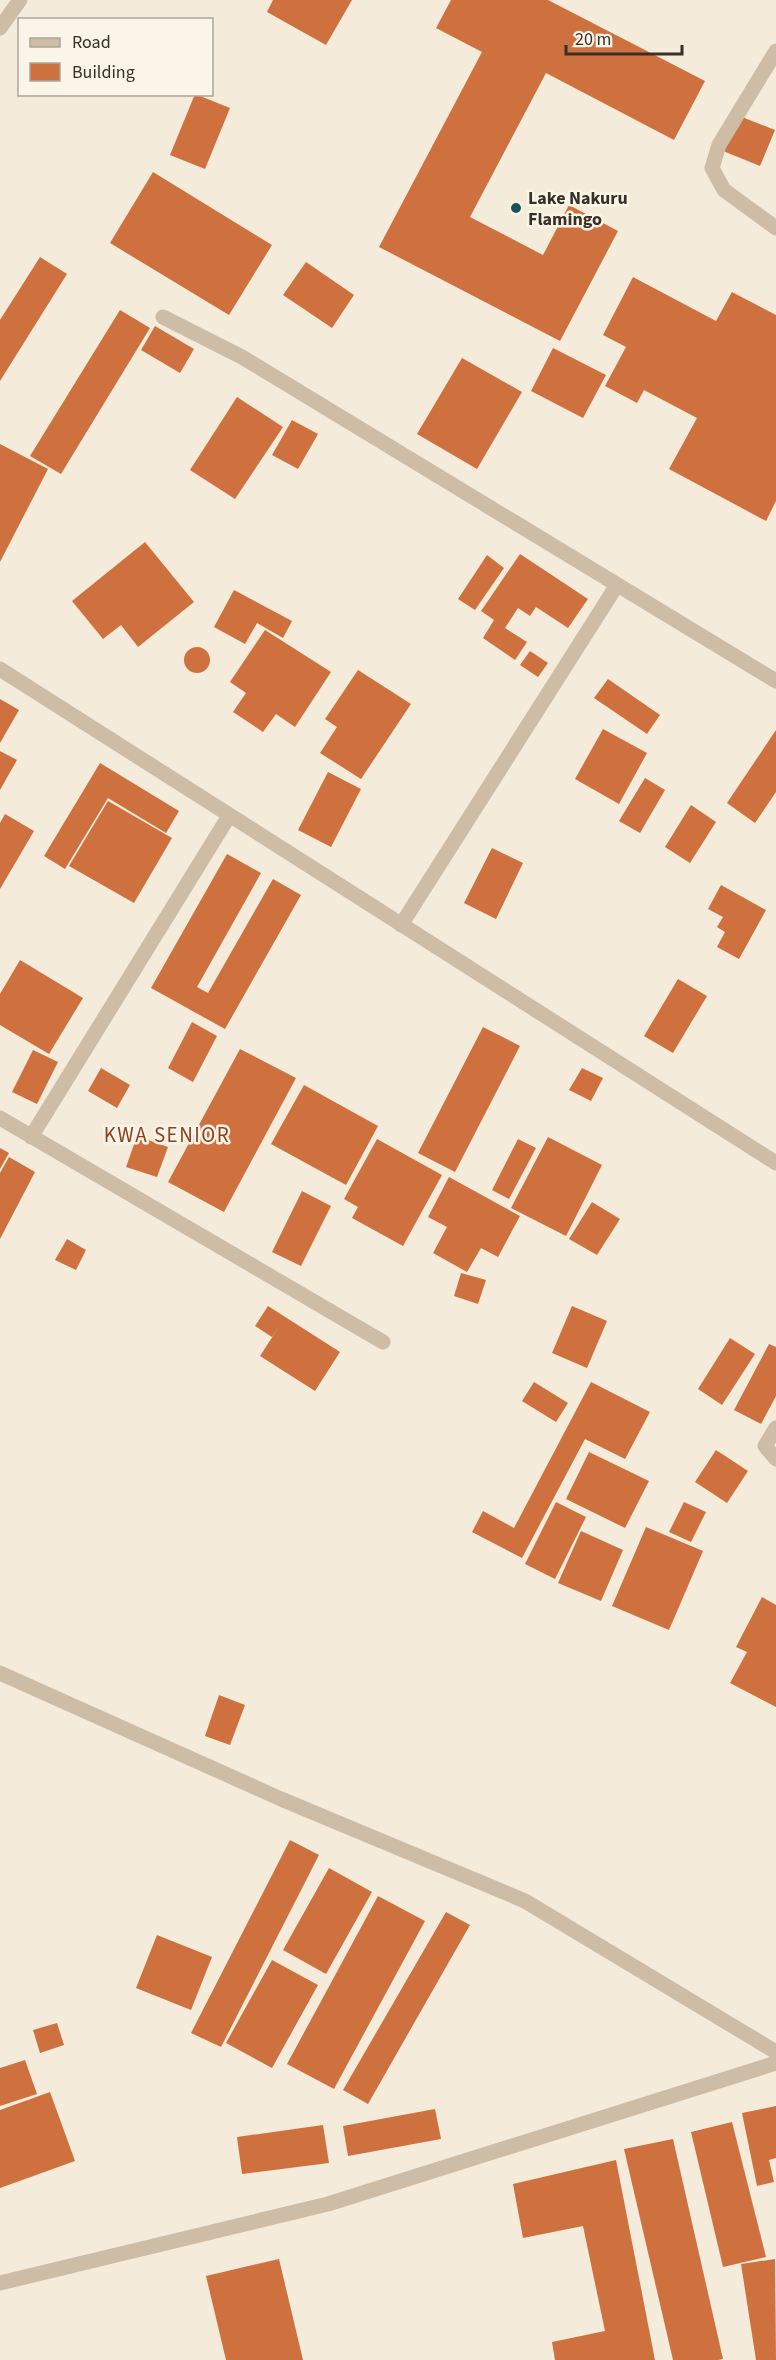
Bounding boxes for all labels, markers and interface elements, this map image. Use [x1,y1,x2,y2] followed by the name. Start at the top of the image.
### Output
[18,18,213,96] legend
[566,18,682,56] scale bar
[575,27,611,52] text: 20 m
[72,30,111,55] text: Road
[72,60,135,85] text: Building
[528,186,628,232] place label: Lake Nakuru Flamingo
[509,201,523,215] marker: Lake Nakuru Flamingo
[104,1120,230,1150] district label: KWA SENIOR

